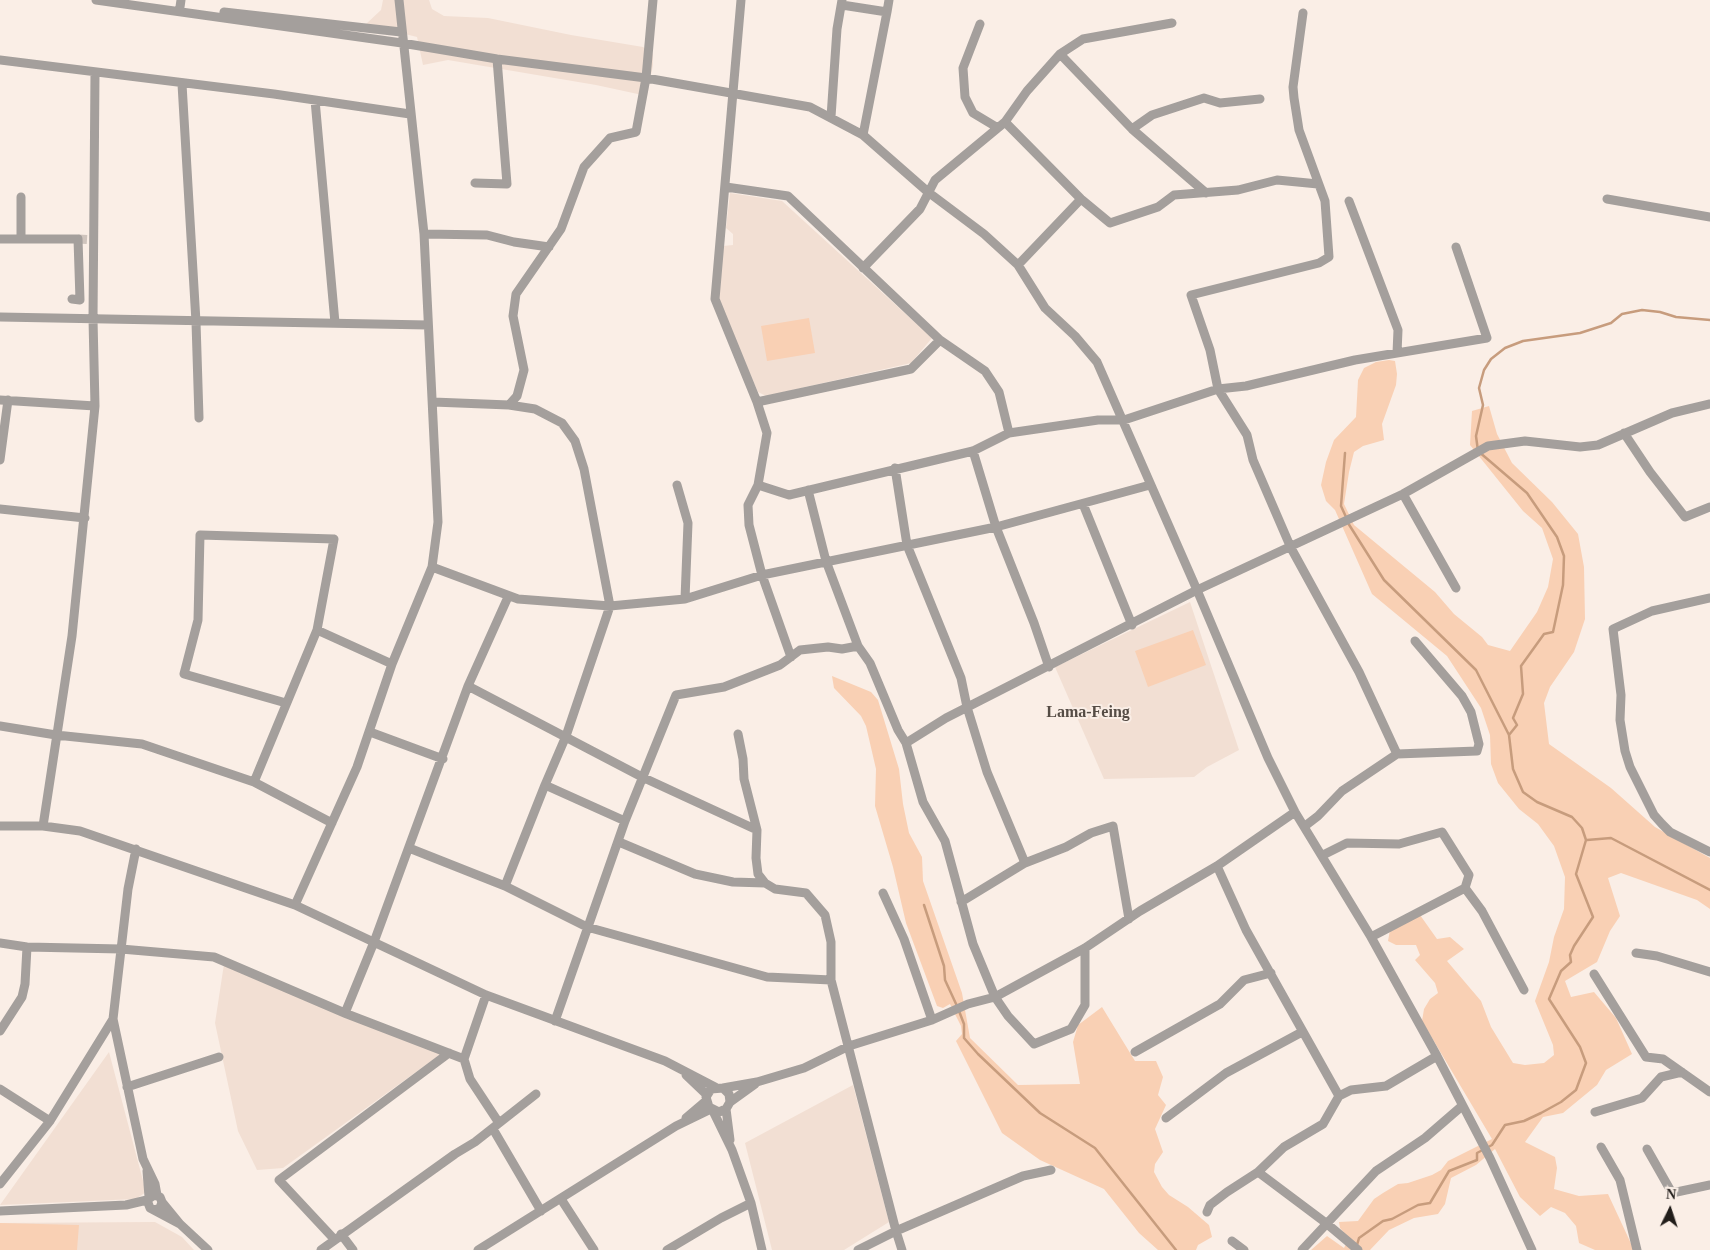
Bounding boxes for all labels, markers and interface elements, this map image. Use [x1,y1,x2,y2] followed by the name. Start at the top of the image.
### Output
[1046,703,1130,723] district label: Lama-Feing
[1645,1185,1695,1235] north arrow
[1666,1187,1677,1202] text: N

